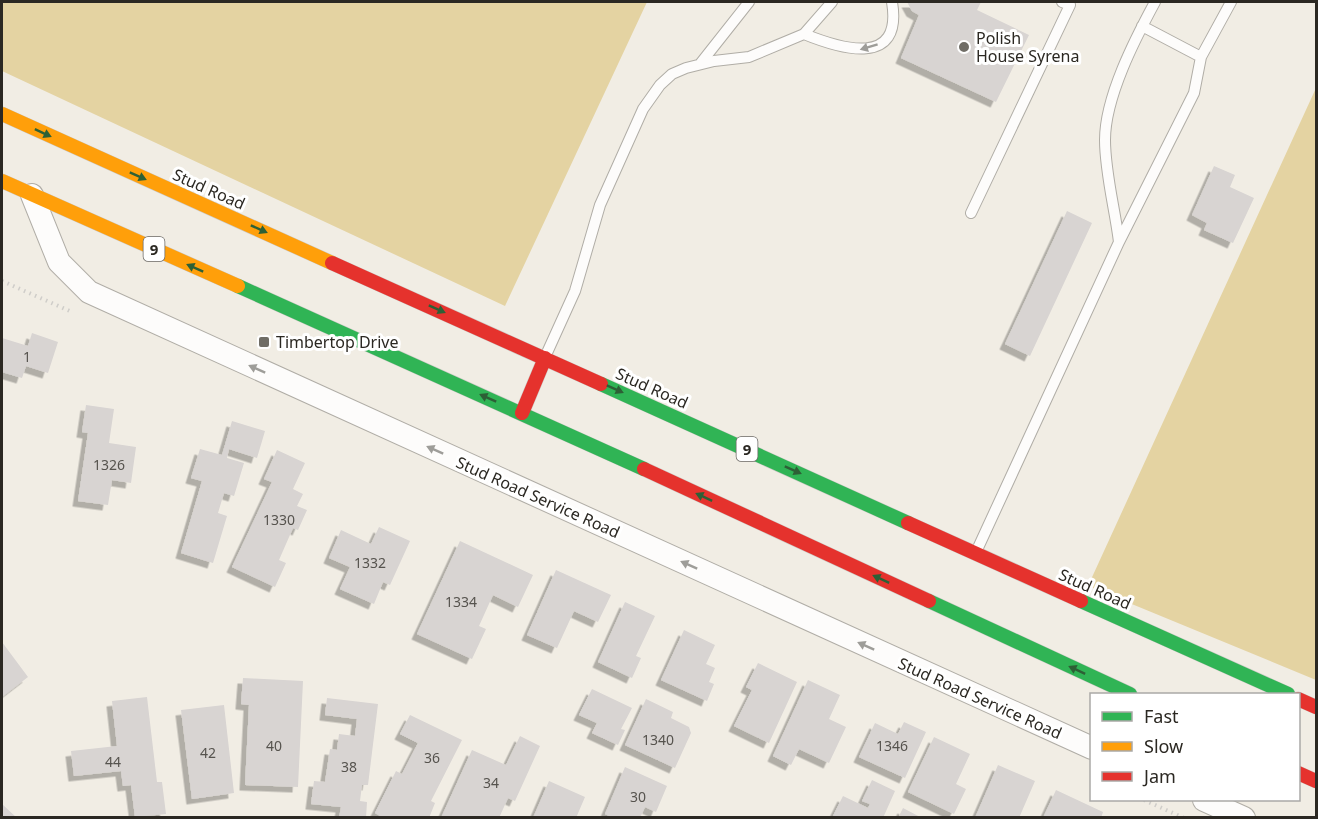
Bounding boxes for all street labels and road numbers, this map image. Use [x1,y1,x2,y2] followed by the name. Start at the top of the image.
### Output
[169,163,249,215] street label: Stud Road
[144,237,164,261] road number: 9
[612,362,692,414] street label: Stud Road
[736,437,758,461] road number: 9
[453,451,623,543] street label: Stud Road Service Road
[1055,563,1135,615] street label: Stud Road
[895,652,1065,744] street label: Stud Road Service Road

